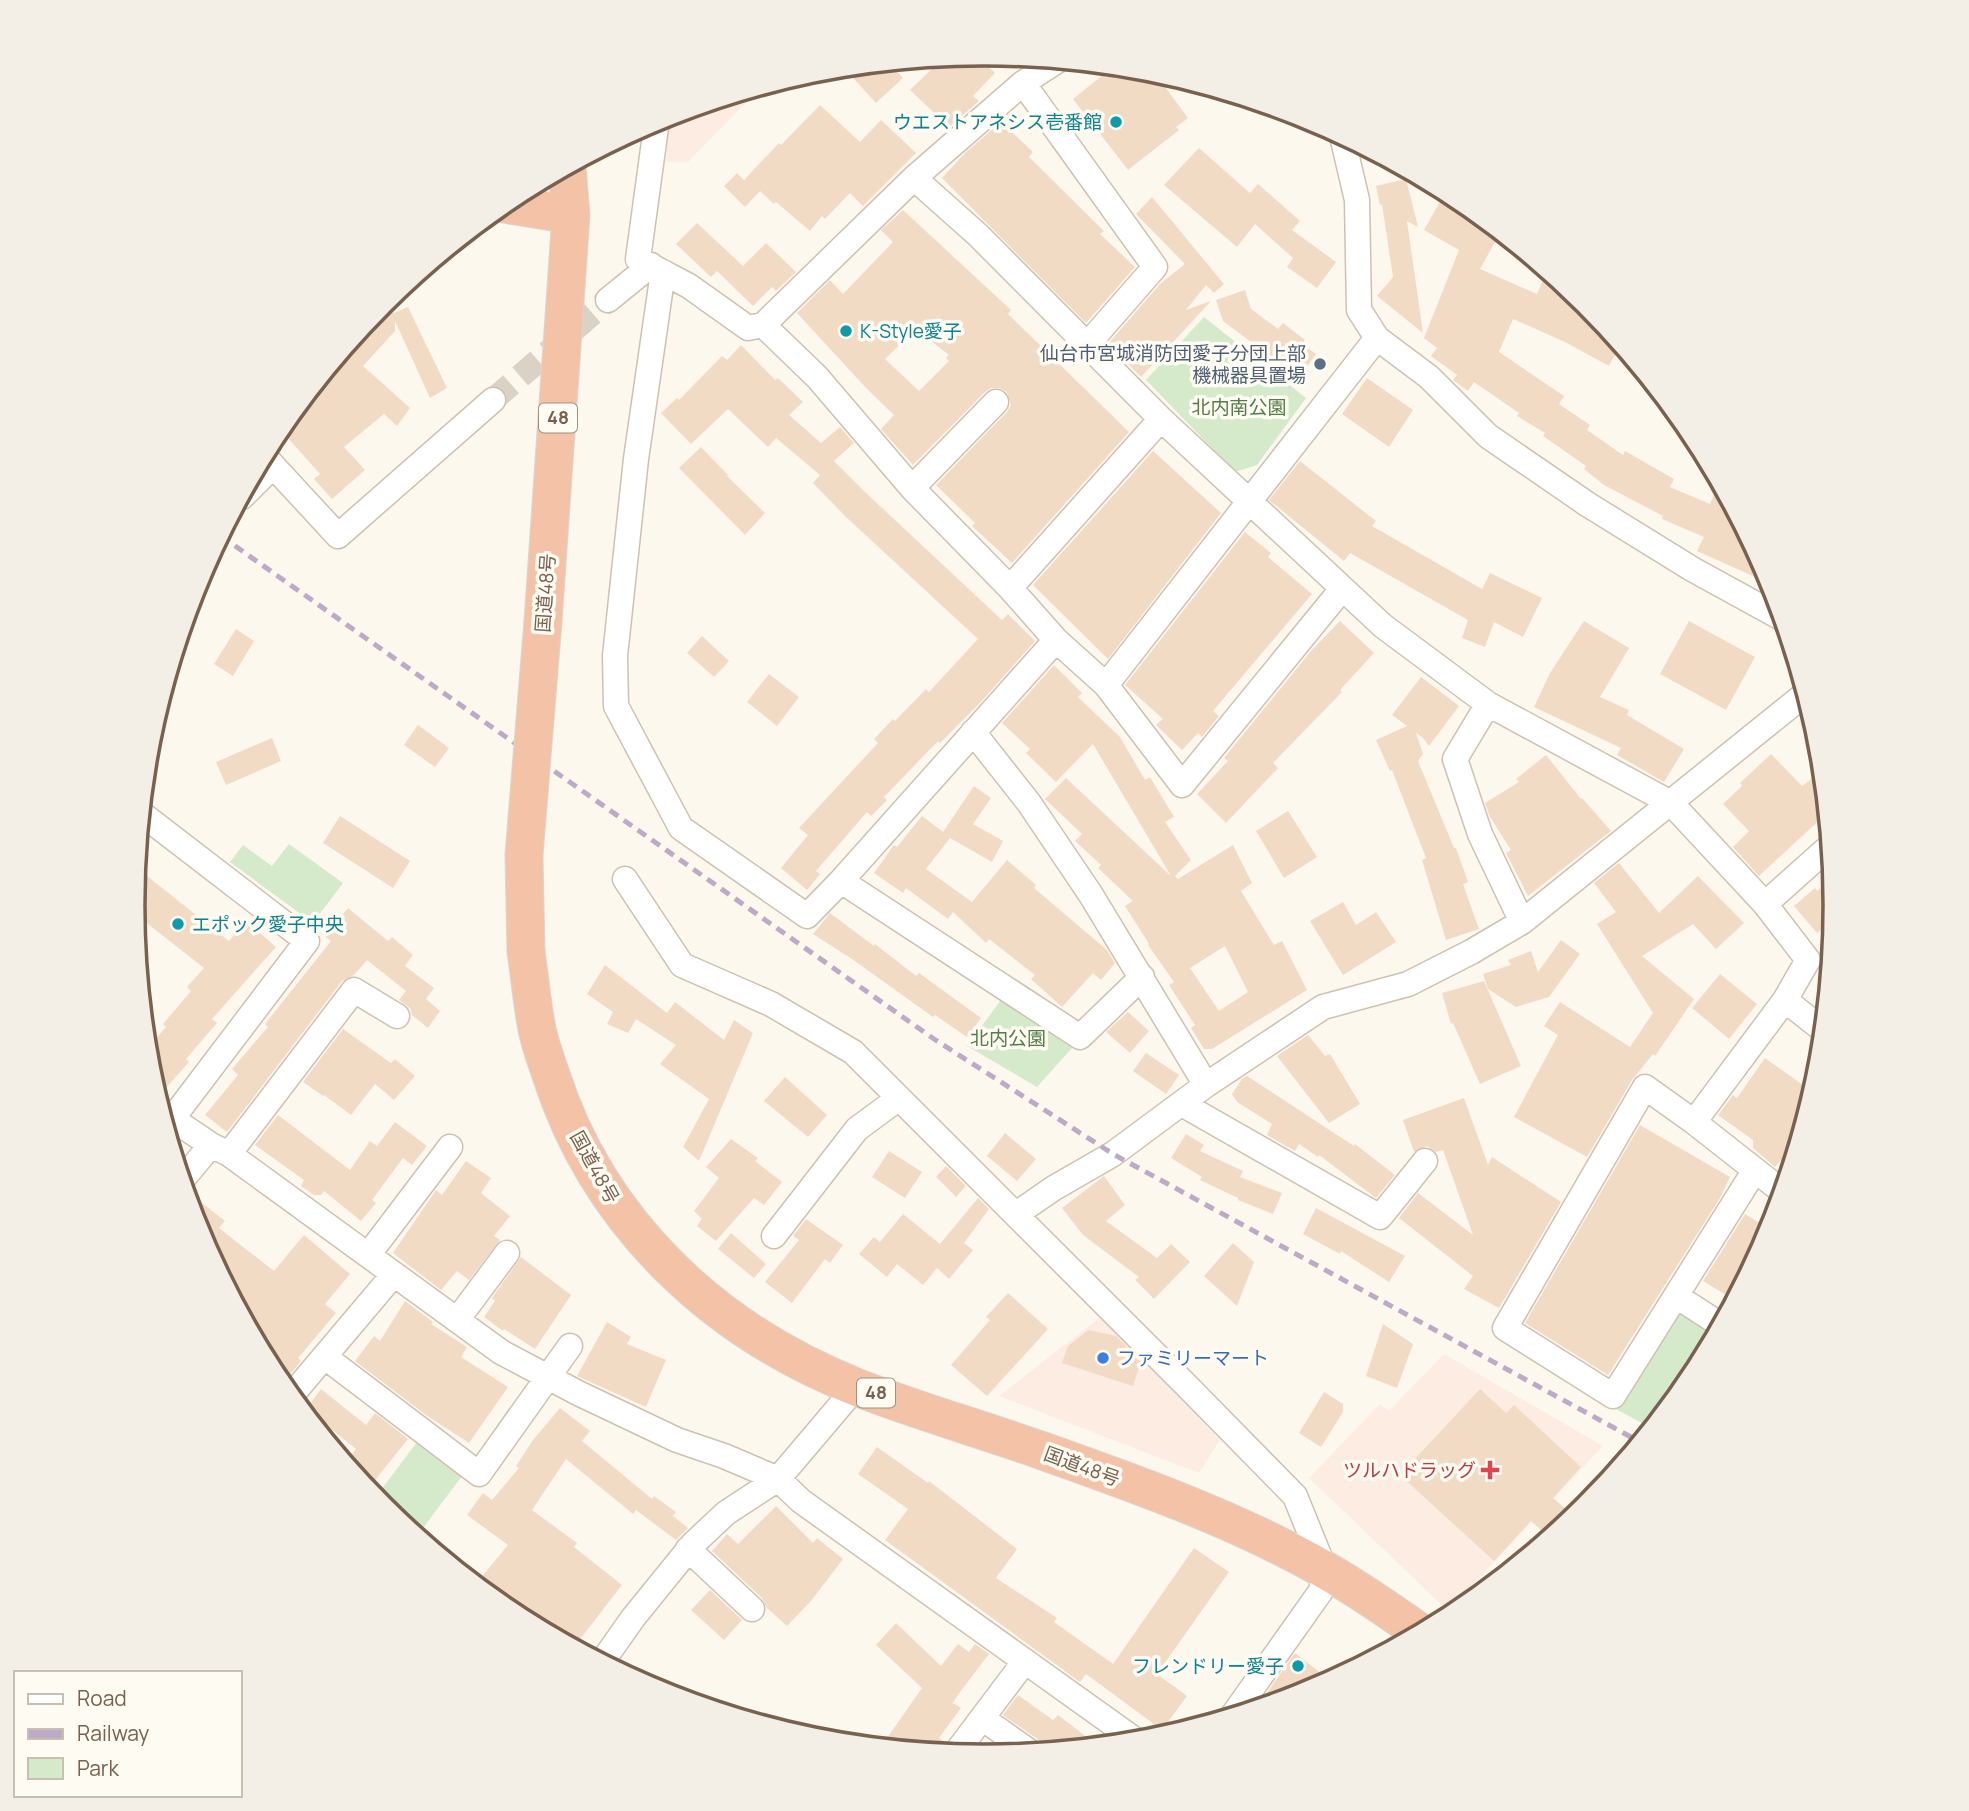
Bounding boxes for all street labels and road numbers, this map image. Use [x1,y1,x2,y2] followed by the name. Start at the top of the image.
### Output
[539,404,577,432] road number: 48
[529,553,561,633] street label: 国道48号
[564,1126,626,1208] street label: 国道48号
[857,1378,895,1408] road number: 48
[1040,1440,1124,1492] street label: 国道48号

